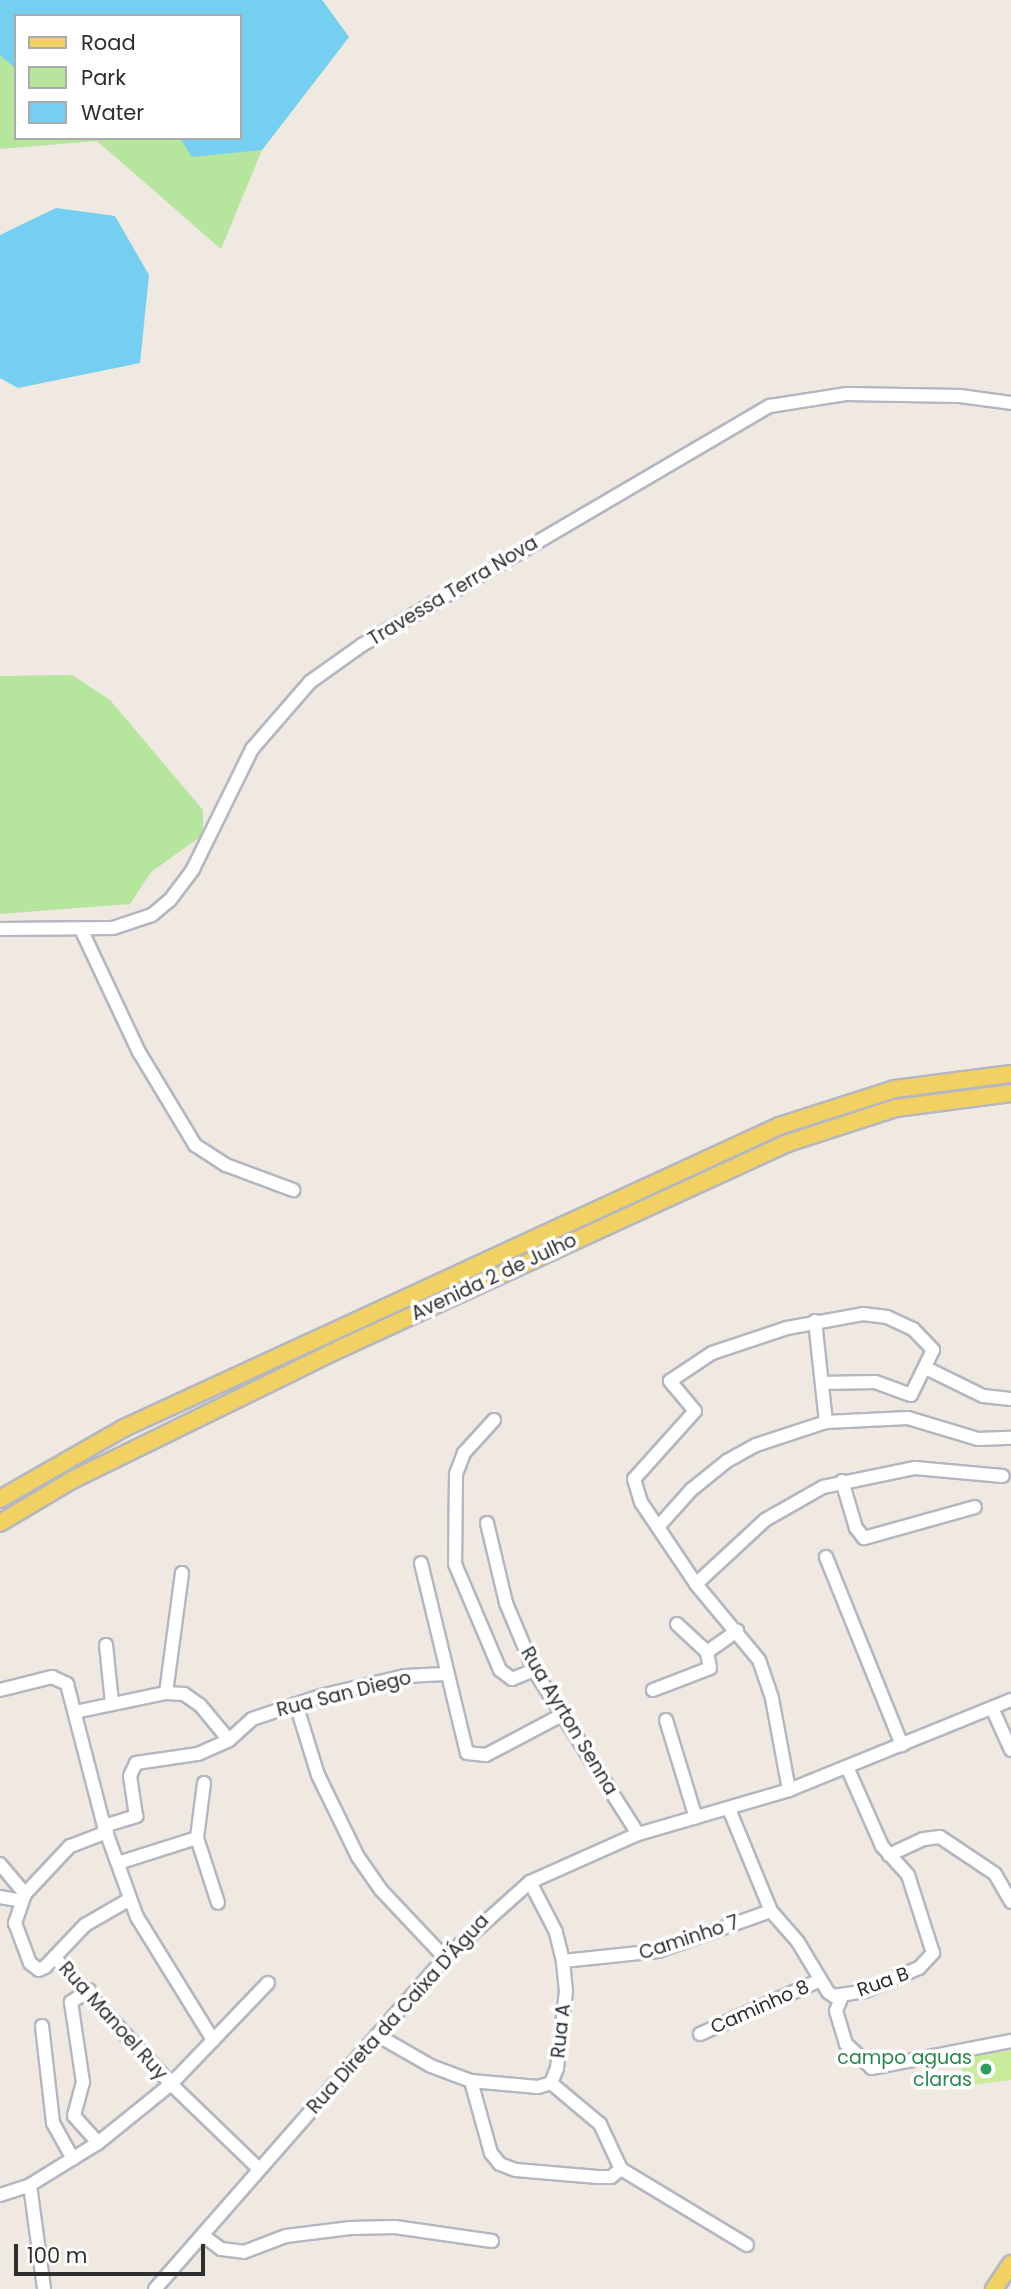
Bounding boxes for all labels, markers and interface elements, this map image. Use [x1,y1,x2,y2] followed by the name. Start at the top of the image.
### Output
[14,14,242,140] legend
[81,28,136,57] text: Road
[81,63,126,92] text: Park
[81,98,144,127] text: Water
[364,531,542,651] street label: Travessa Terra Nova
[408,1229,580,1325] street label: Avenida 2 de Julho
[516,1643,622,1799] street label: Rua Ayrton Senna
[274,1666,414,1722] street label: Rua San Diego
[302,1910,494,2118] street label: Rua Direta da Caixa D'Água
[636,1911,742,1965] street label: Caminho 7
[54,1957,172,2085] street label: Rua Manoel Ruy
[854,1962,912,2002] street label: Rua B
[707,1975,813,2039] street label: Caminho 8
[547,2003,575,2059] street label: Rua A
[837,2047,972,2091] place label: campo aguas claras
[978,2061,994,2077] marker: campo aguas claras
[18,2230,208,2274] scale bar
[27,2241,87,2270] text: 100 m

